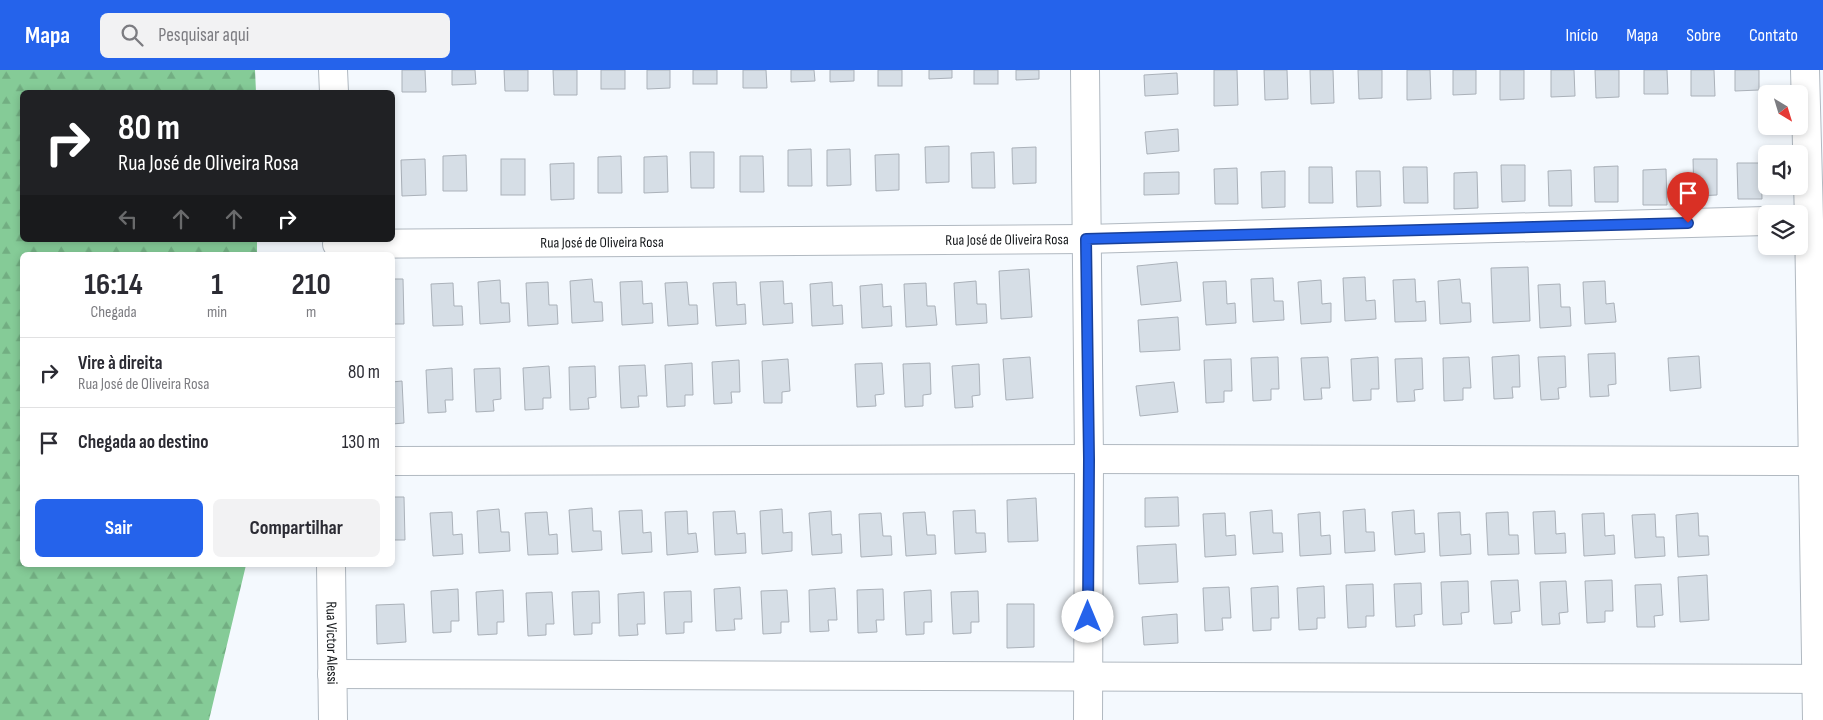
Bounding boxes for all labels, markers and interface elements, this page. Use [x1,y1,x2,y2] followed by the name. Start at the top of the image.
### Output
[100,13,450,58] search box
[25,21,70,50] text: Mapa
[118,21,146,49] icon: search
[158,24,249,47] text: Pesquisar aqui
[1566,25,1598,46] text: Início
[1626,25,1658,46] text: Mapa
[1686,25,1721,46] text: Sobre
[1749,25,1798,46] text: Contato
[1758,85,1808,135] north arrow
[1758,85,1808,255] map controls
[118,107,180,150] text: 80 m
[35,110,100,175] icon: right
[1758,145,1808,195] button: sound
[118,150,299,177] text: Rua José de Oliveira Rosa
[1667,172,1709,223] pin
[1674,179,1702,207] icon: arrive
[114,205,142,233] icon: left
[167,205,195,233] icon: ahead
[220,205,248,233] icon: ahead
[273,205,301,233] icon: right
[1758,205,1808,255] button: layers
[945,230,1069,249] street label: Rua José de Oliveira Rosa
[540,232,664,252] street label: Rua José de Oliveira Rosa
[84,267,143,303] text: 16:14
[211,267,223,303] text: 1
[291,267,331,303] text: 210
[90,303,137,322] text: Chegada
[207,303,227,322] text: min
[306,303,316,322] text: m
[78,352,162,375] text: Vire à direita
[35,359,63,387] icon: right
[348,361,380,384] text: 80 m
[78,375,209,394] text: Rua José de Oliveira Rosa
[35,429,63,457] icon: arrive
[78,431,208,454] text: Chegada ao destino
[342,431,380,454] text: 130 m
[35,499,203,557] button: Sair
[213,499,380,557] button: Compartilhar
[1061,590,1113,642] position arrow
[322,601,342,685] street label: Rua Victor Alessi

